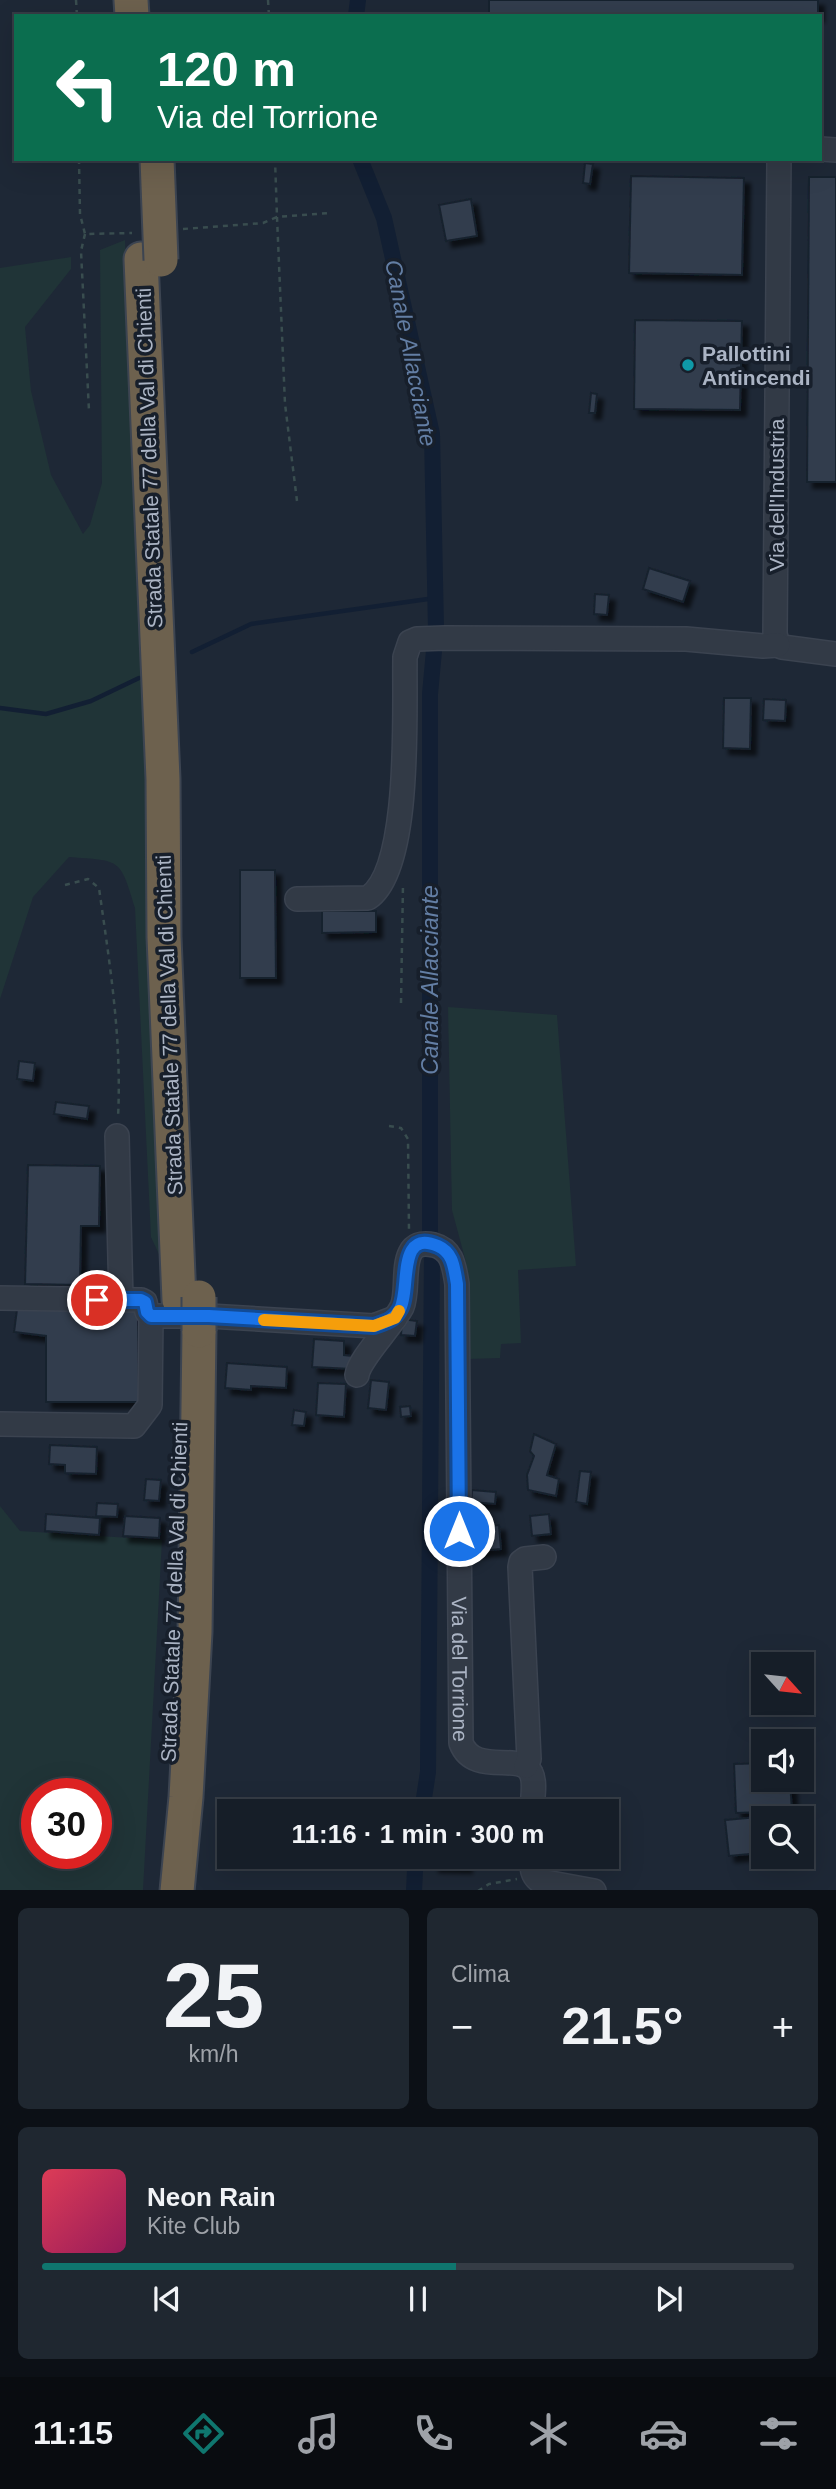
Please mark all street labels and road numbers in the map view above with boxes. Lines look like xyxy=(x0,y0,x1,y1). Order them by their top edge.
street label: Strada Statale 77 della Val di Chienti xyxy=(132,287,166,629)
street label: Via dell'Industria xyxy=(765,418,788,572)
street label: Strada Statale 77 della Val di Chienti xyxy=(152,854,186,1196)
street label: Strada Statale 77 della Val di Chienti xyxy=(157,1421,191,1763)
street label: Via del Torrione xyxy=(448,1596,472,1742)

